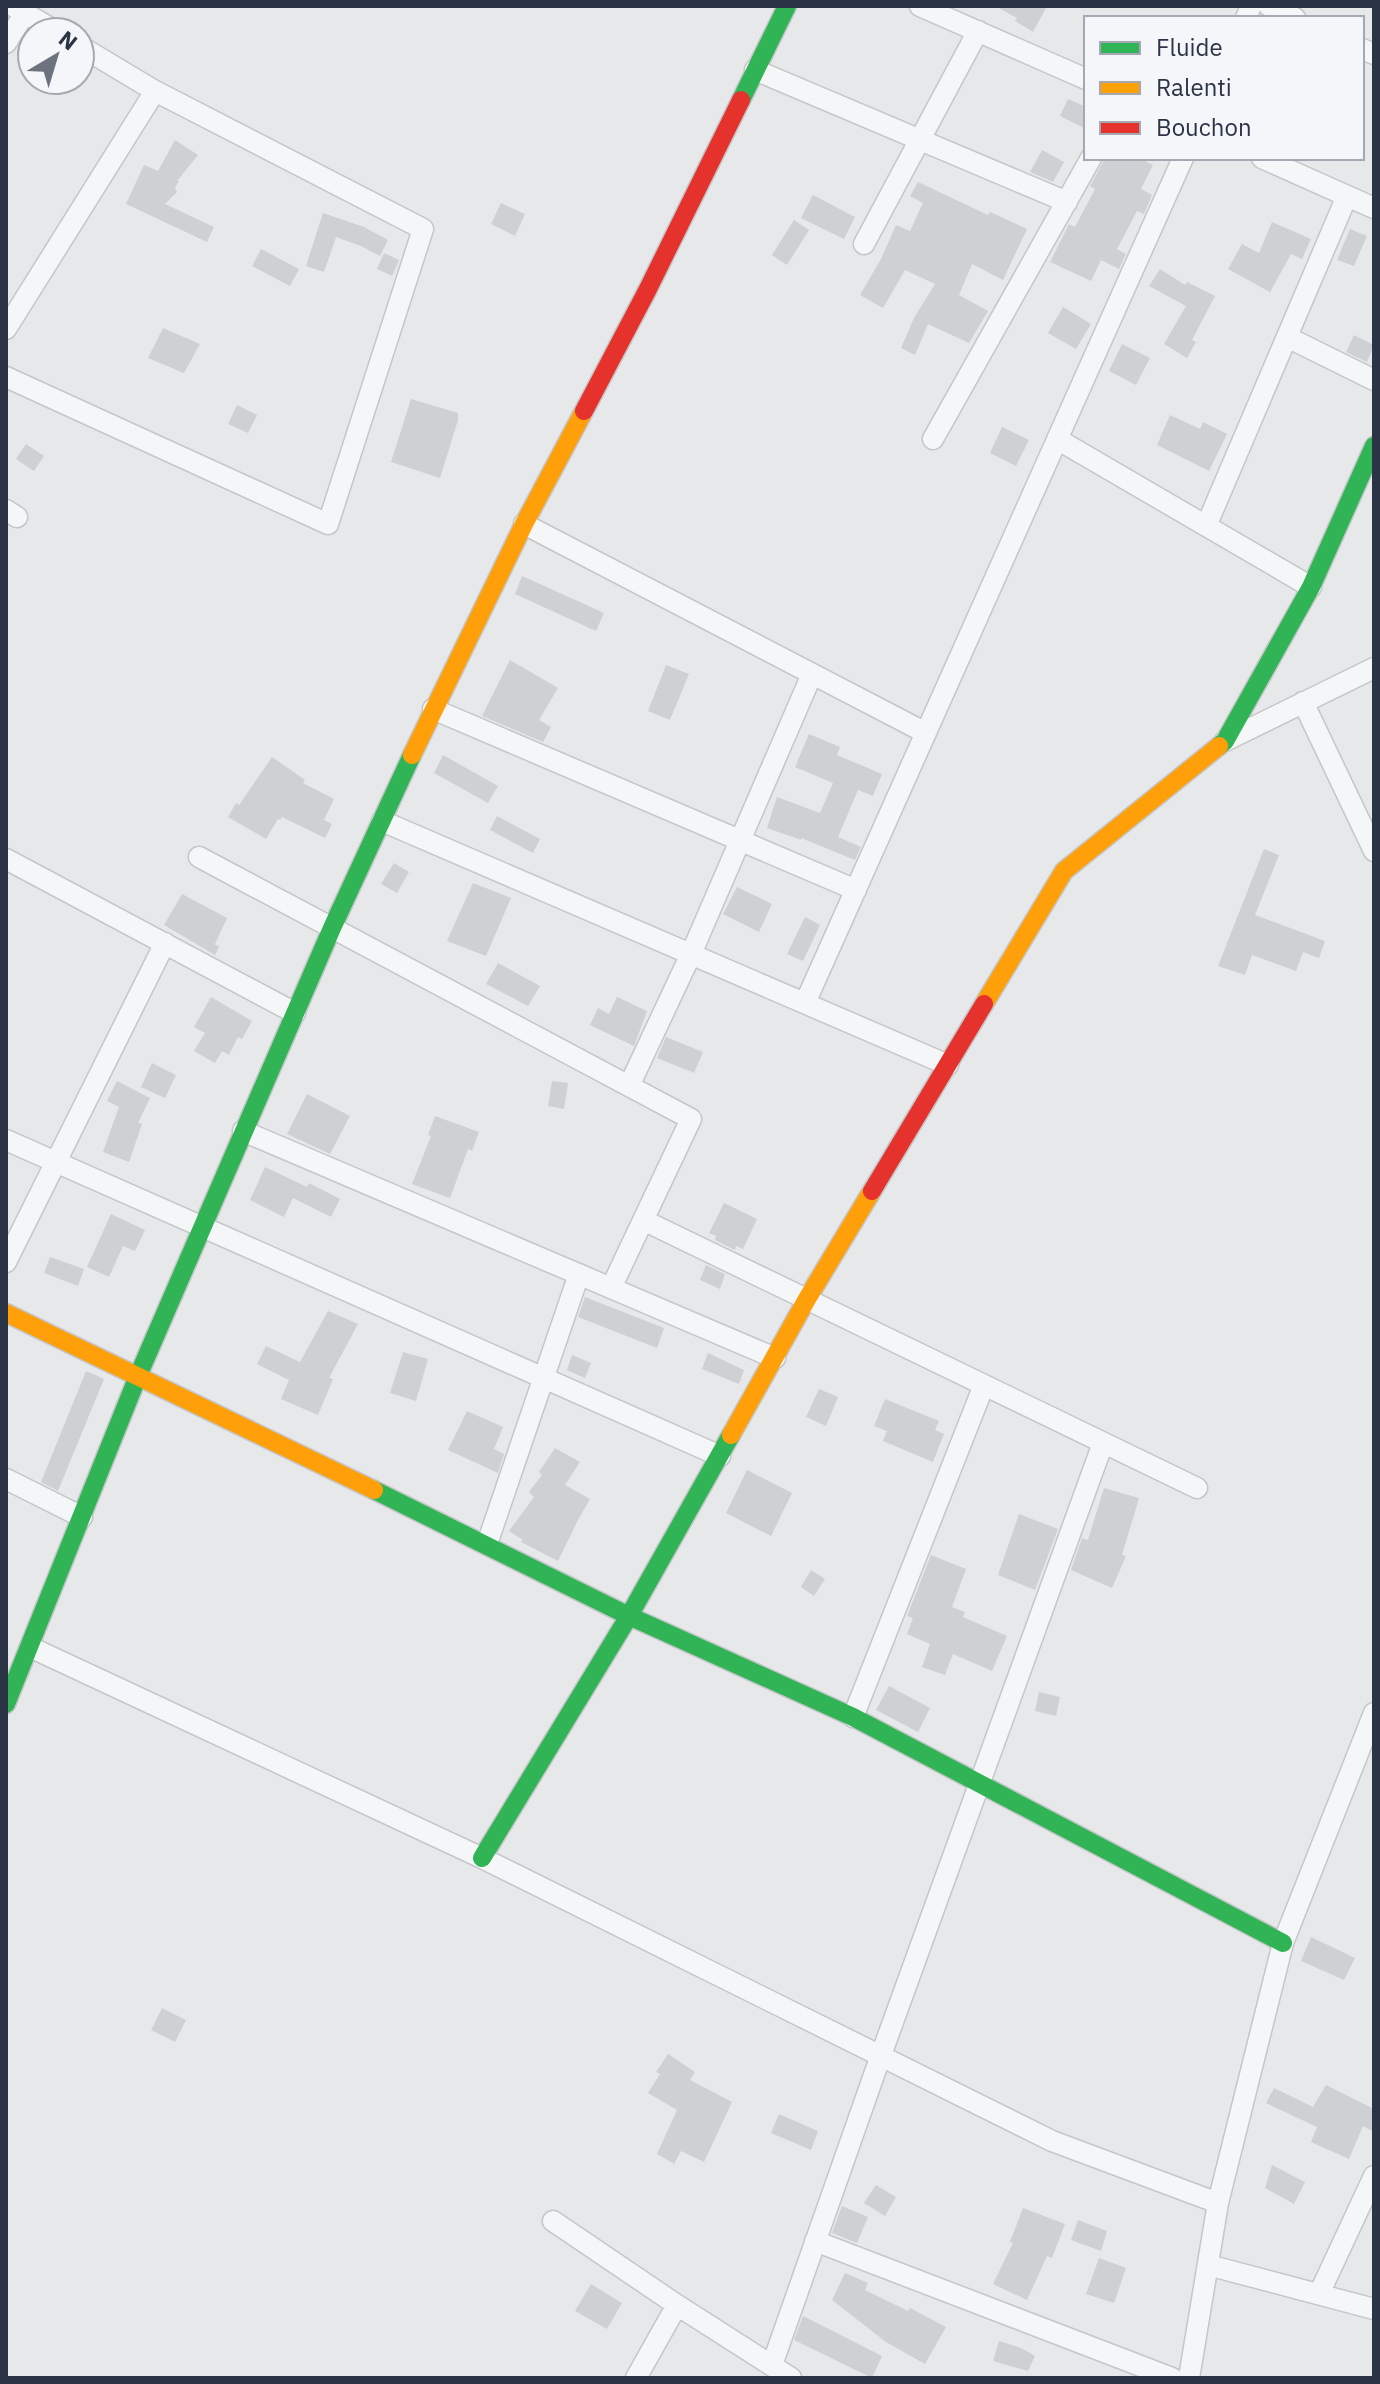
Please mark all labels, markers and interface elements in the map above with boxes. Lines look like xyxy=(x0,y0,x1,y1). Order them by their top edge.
north arrow xyxy=(16,16,96,96)
legend xyxy=(1084,16,1364,160)
text: N xyxy=(53,24,84,56)
text: Fluide xyxy=(1156,31,1223,63)
text: Ralenti xyxy=(1156,71,1232,103)
text: Bouchon xyxy=(1156,111,1252,143)

